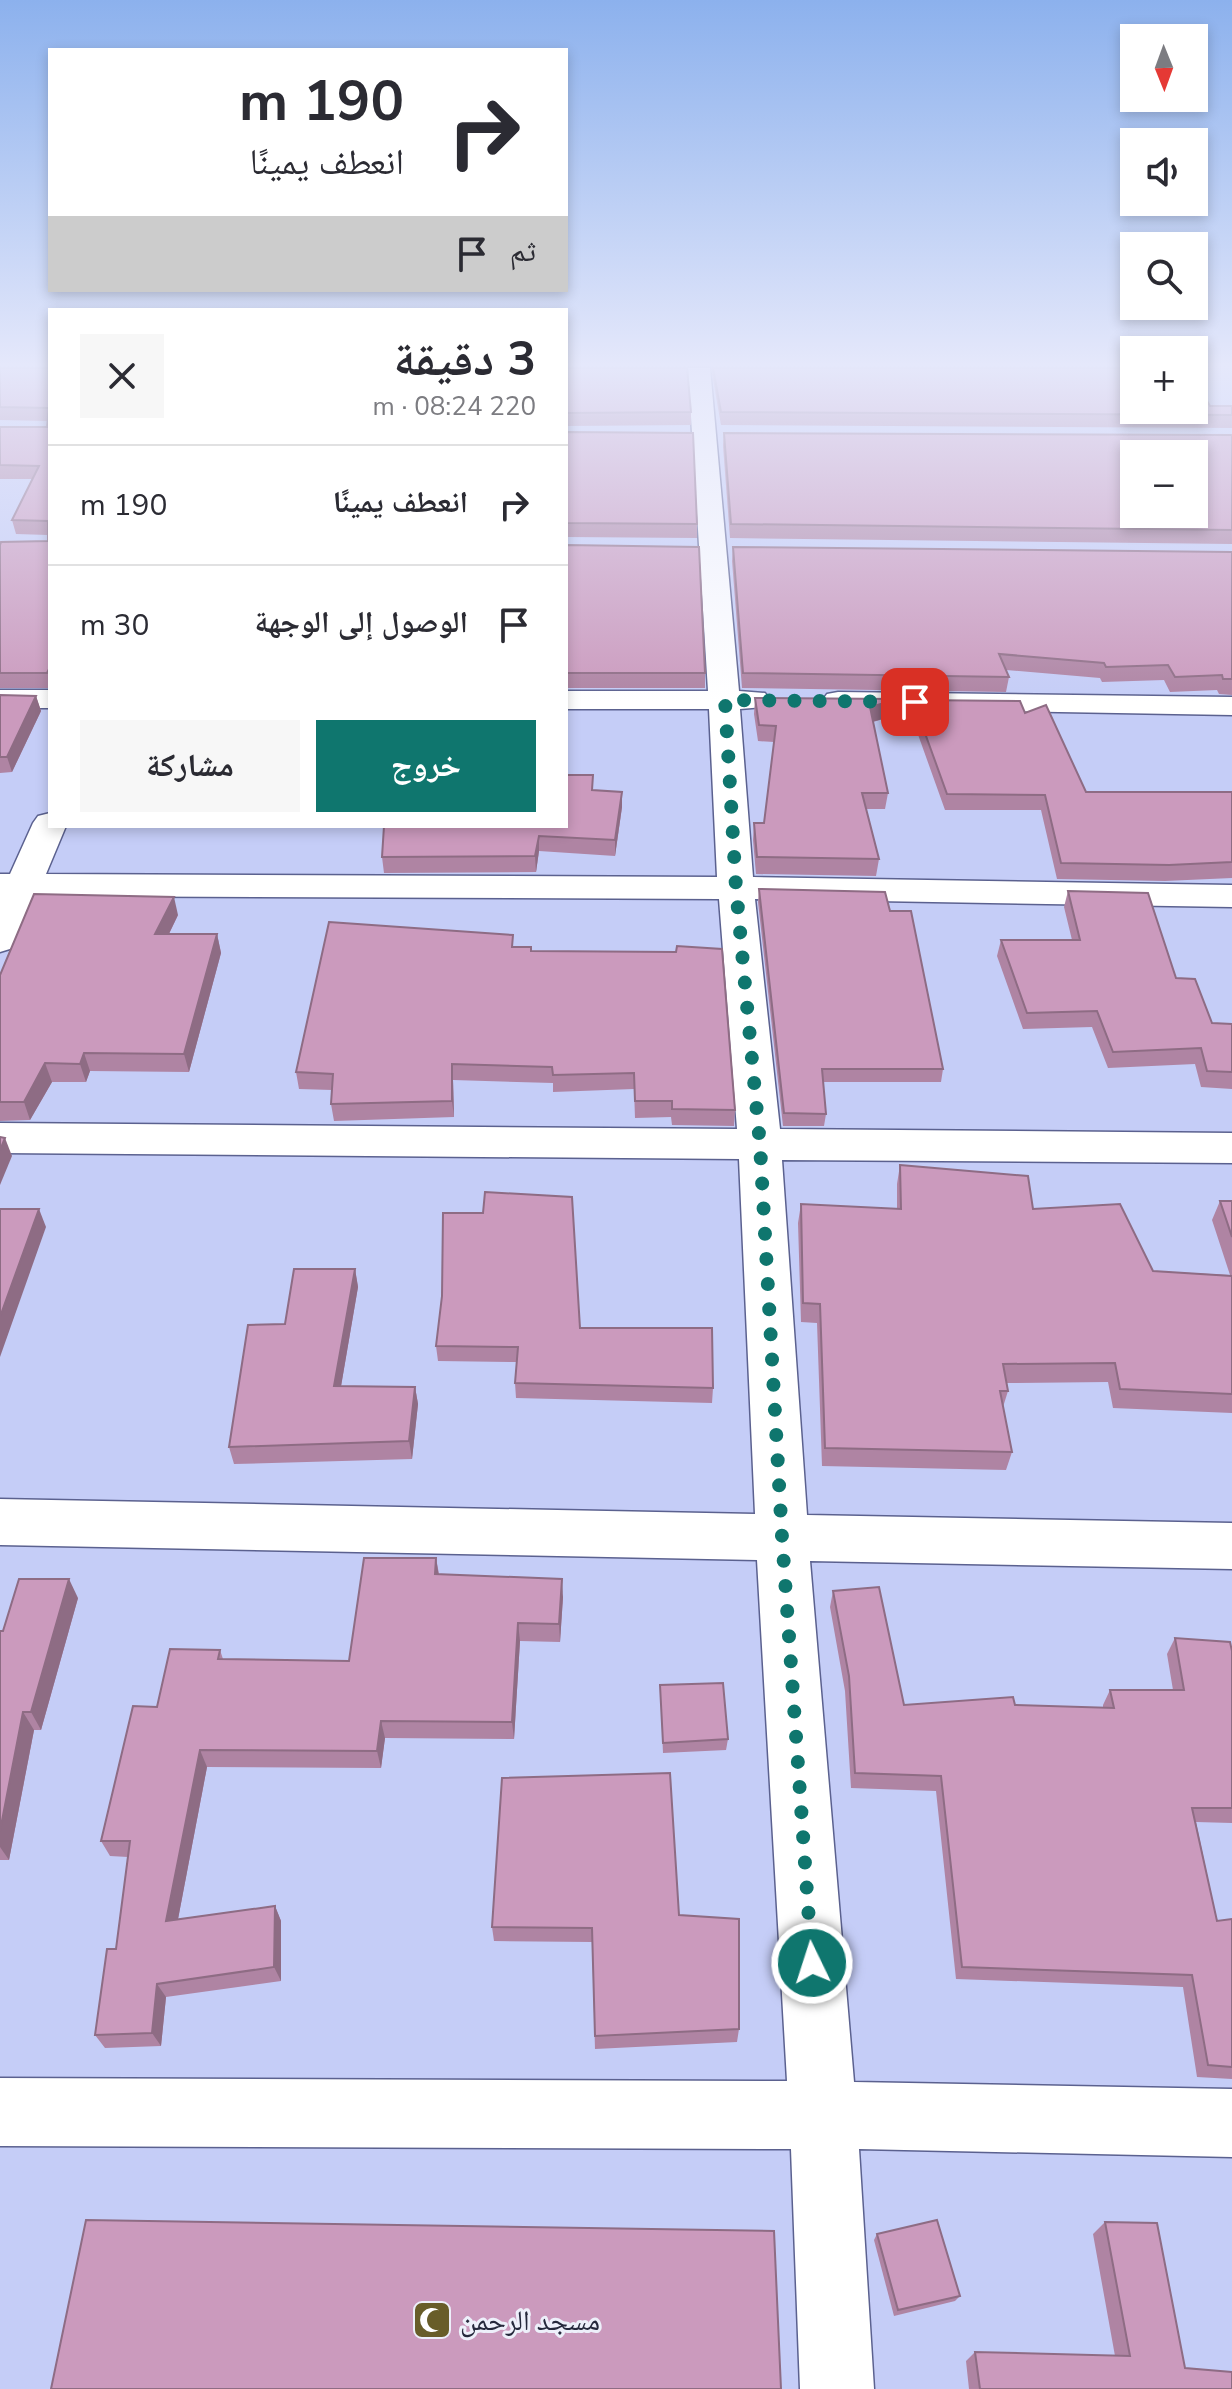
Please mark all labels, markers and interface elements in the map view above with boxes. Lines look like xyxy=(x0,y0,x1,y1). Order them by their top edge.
north arrow xyxy=(1120,24,1208,112)
map controls xyxy=(1120,24,1208,528)
text: 190 m xyxy=(239,63,404,140)
icon: right xyxy=(432,80,536,184)
button: sound xyxy=(1120,128,1208,216)
text: انعطف يمينًا xyxy=(250,138,404,187)
text: ثم xyxy=(510,231,536,272)
icon: arrive xyxy=(450,232,494,276)
button: search xyxy=(1120,232,1208,320)
text: 3 دقيقة xyxy=(393,326,536,392)
button: close xyxy=(80,334,164,418)
button: + xyxy=(1120,336,1208,424)
text: 220 m · 08:24 xyxy=(373,389,536,424)
button: − xyxy=(1120,440,1208,528)
text: انعطف يمينًا xyxy=(333,482,468,523)
icon: right xyxy=(492,483,536,527)
text: 190 m xyxy=(80,485,167,526)
text: الوصول إلى الوجهة xyxy=(255,602,468,643)
icon: arrive xyxy=(492,603,536,647)
text: 30 m xyxy=(80,605,149,646)
pin xyxy=(881,668,949,736)
icon: arrive xyxy=(893,680,937,724)
button: مشاركة xyxy=(80,720,300,812)
button: خروج xyxy=(316,720,536,812)
position arrow xyxy=(770,1921,854,2005)
mosque icon: مسجد الرحمن xyxy=(411,2299,453,2341)
place label: مسجد الرحمن xyxy=(460,2302,600,2340)

